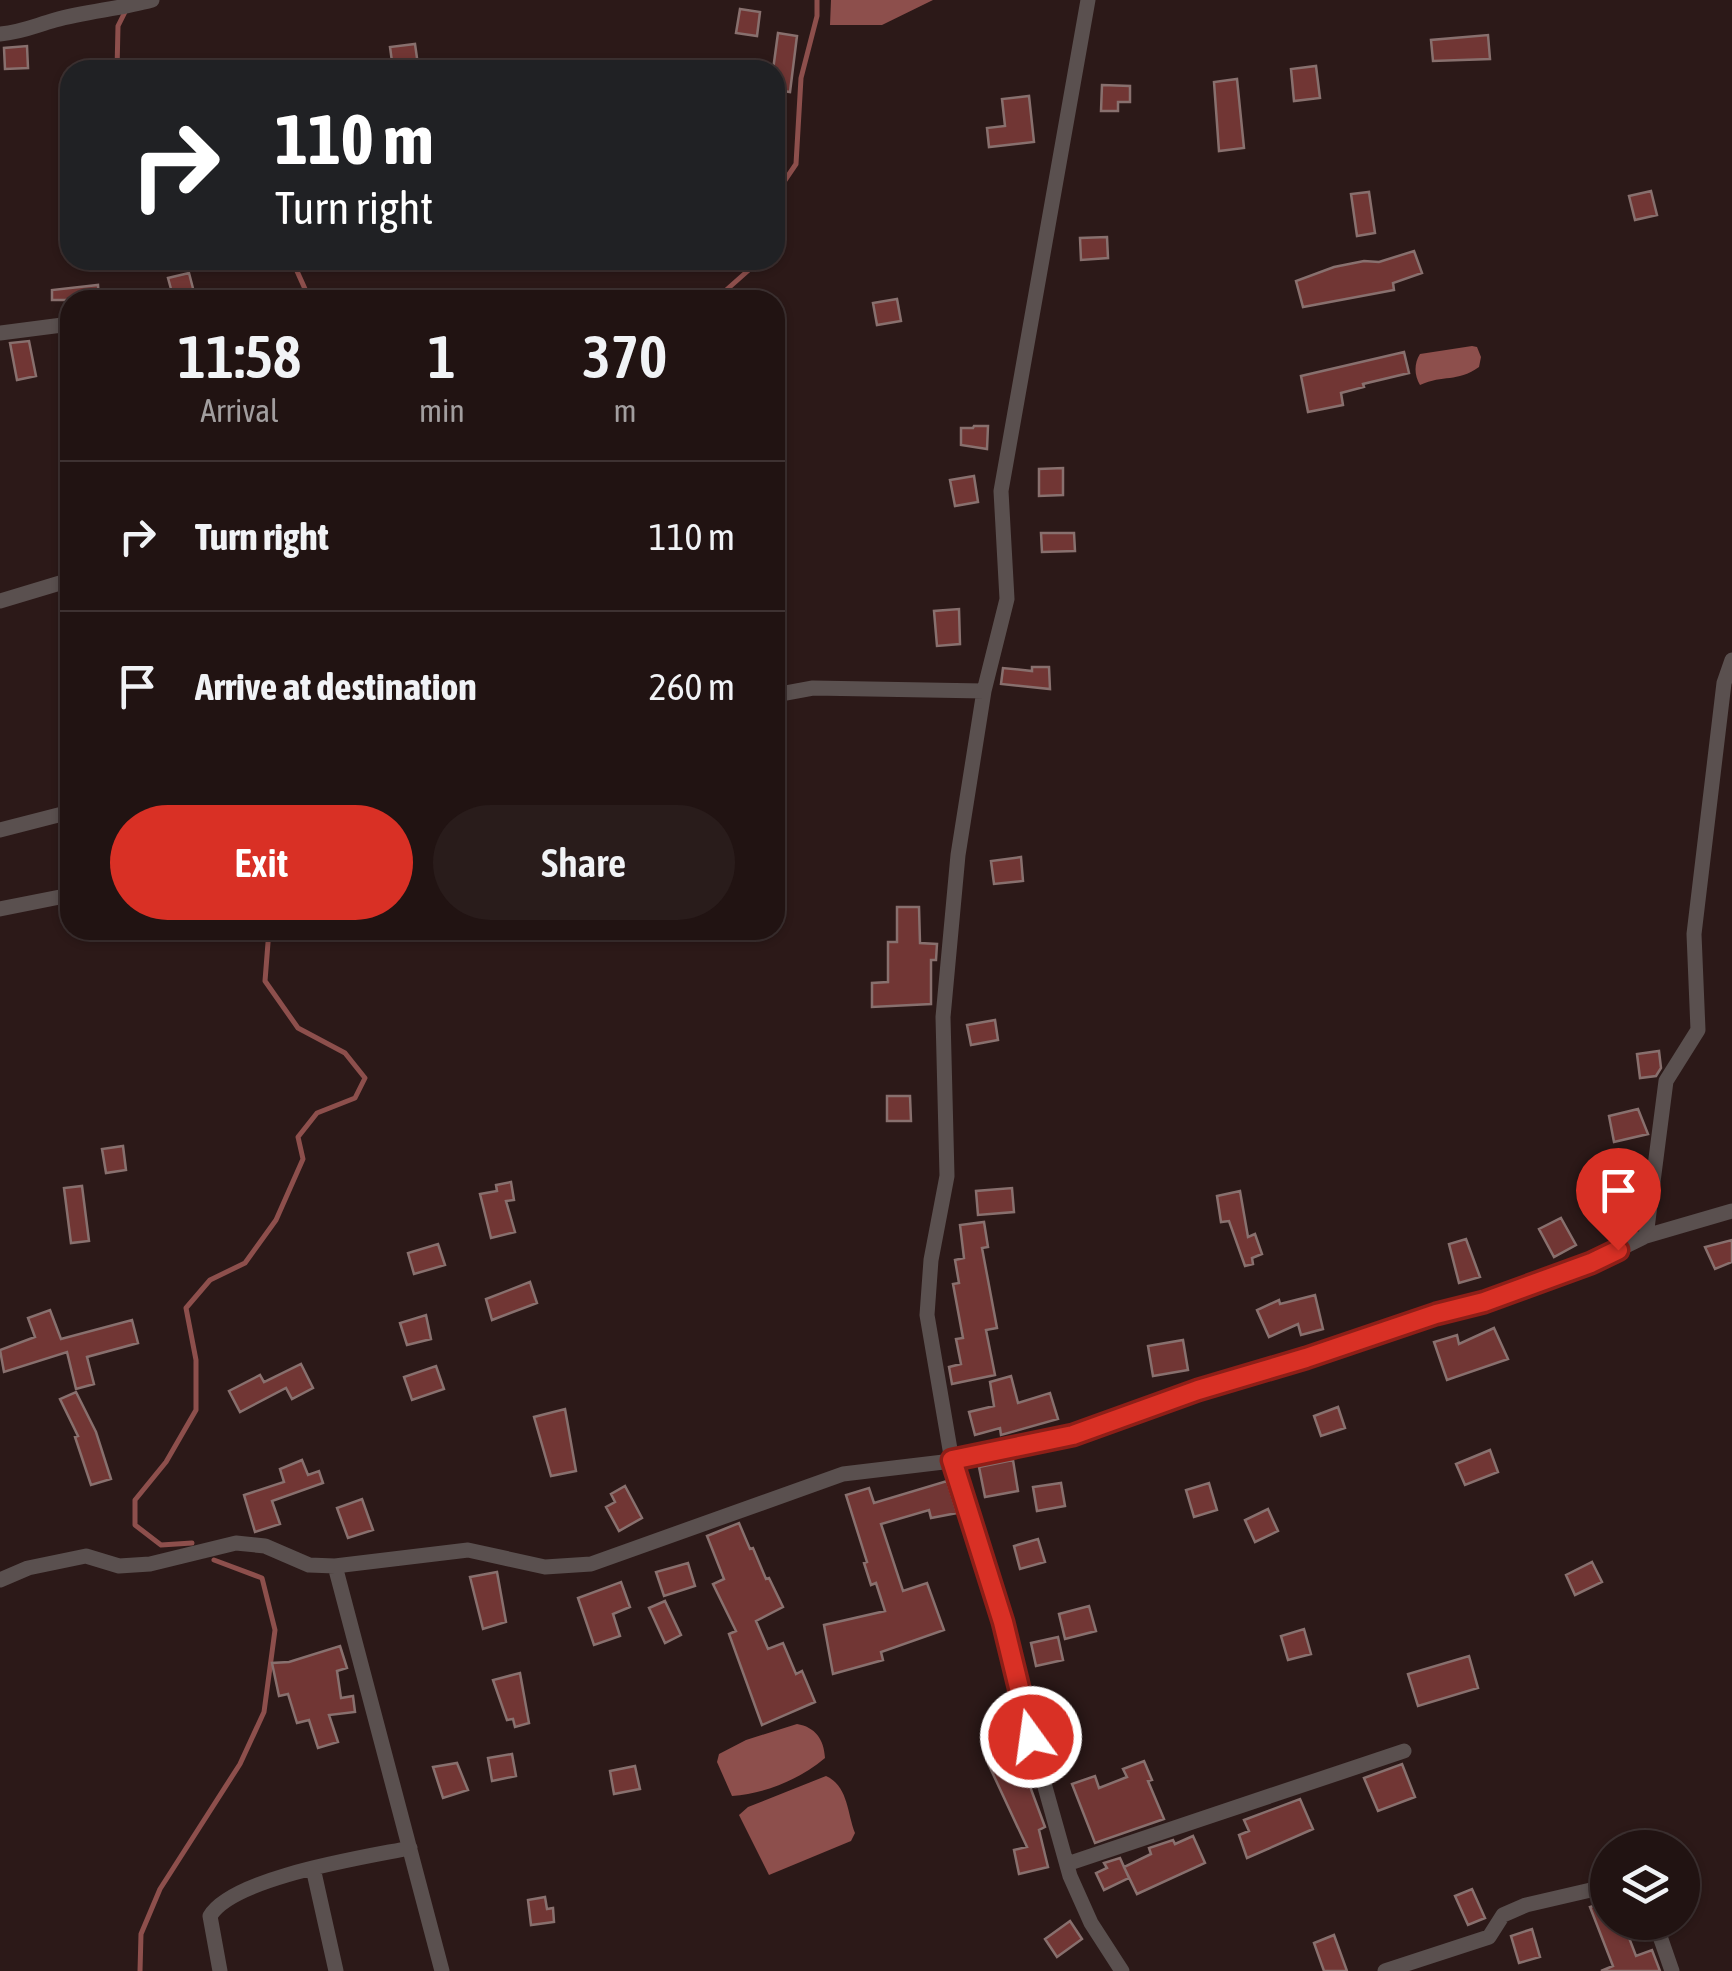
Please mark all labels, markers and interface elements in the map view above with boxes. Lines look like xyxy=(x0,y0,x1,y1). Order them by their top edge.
text: 110 m xyxy=(275,99,434,179)
icon: right xyxy=(110,100,240,230)
text: Turn right xyxy=(275,182,433,234)
text: 11:58 xyxy=(178,322,301,391)
text: 1 xyxy=(428,322,456,391)
text: 370 xyxy=(583,322,667,391)
text: Arrival xyxy=(200,392,279,429)
text: min xyxy=(419,392,465,429)
text: m xyxy=(613,392,636,429)
icon: right xyxy=(110,509,165,564)
text: Turn right xyxy=(195,515,329,558)
text: 110 m xyxy=(649,515,735,558)
icon: arrive xyxy=(110,659,165,714)
text: Arrive at destination xyxy=(195,665,477,708)
text: 260 m xyxy=(649,665,735,708)
button: Exit xyxy=(110,805,413,920)
button: Share xyxy=(433,805,735,920)
pin xyxy=(1576,1148,1661,1251)
icon: arrive xyxy=(1591,1163,1646,1218)
position arrow xyxy=(979,1685,1083,1789)
map controls xyxy=(1590,1830,1700,1940)
button: layers xyxy=(1590,1830,1700,1940)

